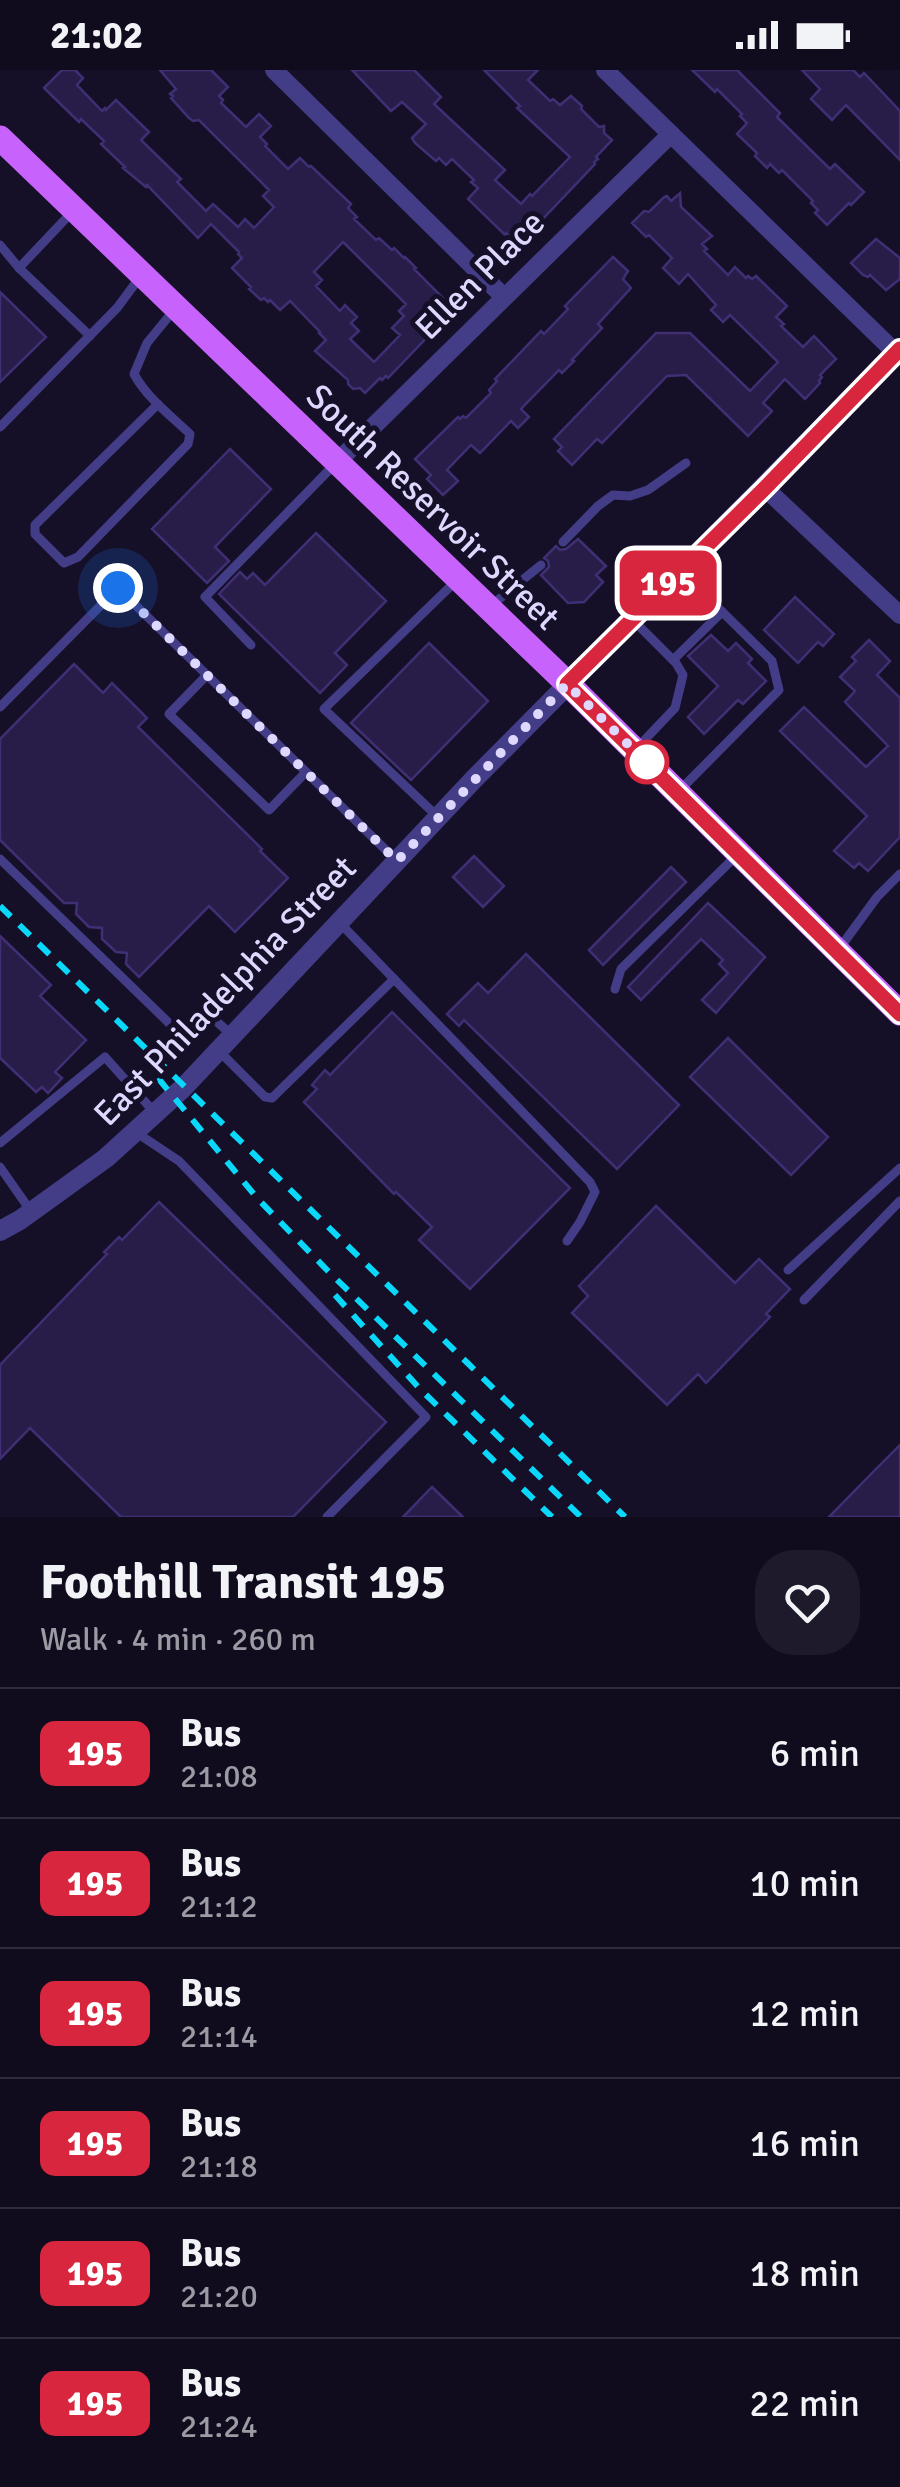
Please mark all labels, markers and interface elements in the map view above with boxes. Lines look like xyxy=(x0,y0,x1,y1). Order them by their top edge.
text: 21:02 xyxy=(50,12,143,59)
street label: Ellen Place xyxy=(406,201,554,349)
street label: South Reservoir Street xyxy=(297,375,569,639)
line badge: 195 xyxy=(610,550,726,616)
text: 195 xyxy=(640,562,696,605)
your location xyxy=(93,563,143,613)
unlabelled marker xyxy=(626,741,668,783)
street label: East Philadelphia Street xyxy=(85,847,365,1135)
button: heart xyxy=(755,1550,860,1655)
text: Foothill Transit 195 xyxy=(40,1553,446,1612)
text: Walk · 4 min · 260 m xyxy=(40,1620,316,1659)
text: Bus xyxy=(180,1710,241,1757)
text: 6 min xyxy=(770,1730,860,1777)
text: 195 xyxy=(67,1732,123,1775)
text: 21:08 xyxy=(180,1757,258,1796)
text: Bus xyxy=(180,1840,241,1887)
text: 10 min xyxy=(749,1860,860,1907)
text: 195 xyxy=(67,1862,123,1905)
text: 21:12 xyxy=(180,1887,258,1926)
text: Bus xyxy=(180,1970,241,2017)
text: 12 min xyxy=(749,1990,860,2037)
text: 195 xyxy=(67,1992,123,2035)
text: 21:14 xyxy=(180,2017,258,2056)
text: Bus xyxy=(180,2100,241,2147)
text: 16 min xyxy=(749,2120,860,2167)
text: 195 xyxy=(67,2122,123,2165)
text: 21:18 xyxy=(180,2147,258,2186)
text: Bus xyxy=(180,2230,241,2277)
text: 18 min xyxy=(749,2250,860,2297)
text: 195 xyxy=(67,2252,123,2295)
text: 21:20 xyxy=(180,2277,258,2316)
text: Bus xyxy=(180,2360,241,2407)
text: 22 min xyxy=(749,2380,860,2427)
text: 195 xyxy=(67,2382,123,2425)
text: 21:24 xyxy=(180,2407,258,2446)

